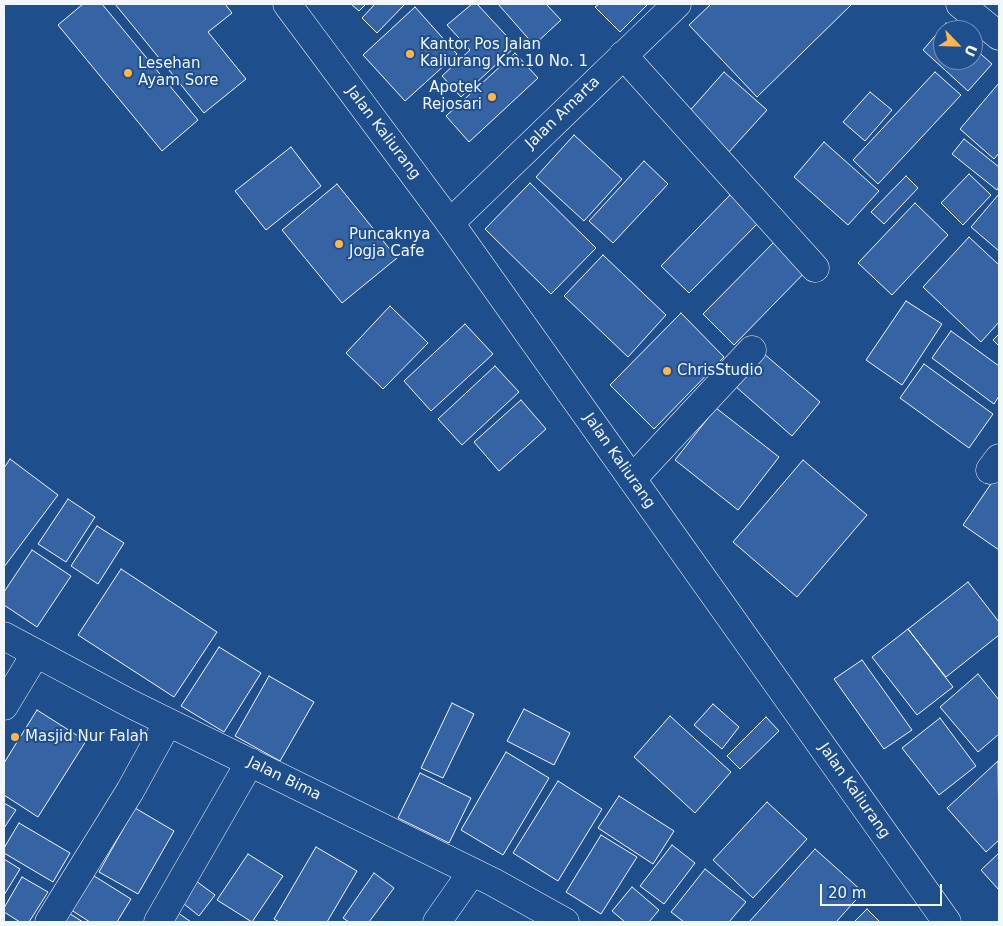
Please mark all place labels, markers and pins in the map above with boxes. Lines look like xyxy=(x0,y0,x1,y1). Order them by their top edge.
place label: Kantor Pos Jalan Kaliurang Km.10 No. 1 xyxy=(420,36,588,71)
marker: Kantor Pos Jalan Kaliurang Km.10 No. 1 xyxy=(404,48,416,60)
place label: Lesehan Ayam Sore xyxy=(138,55,218,90)
marker: Lesehan Ayam Sore xyxy=(122,67,134,79)
place label: Apotek Rejosari xyxy=(422,79,482,114)
marker: Apotek Rejosari xyxy=(486,91,498,103)
place label: Puncaknya Jogja Cafe xyxy=(349,226,430,261)
marker: Puncaknya Jogja Cafe xyxy=(333,238,345,250)
place label: ChrisStudio xyxy=(677,362,763,380)
marker: ChrisStudio xyxy=(661,365,673,377)
place label: Masjid Nur Falah xyxy=(25,728,149,746)
marker: Masjid Nur Falah xyxy=(9,731,21,743)

